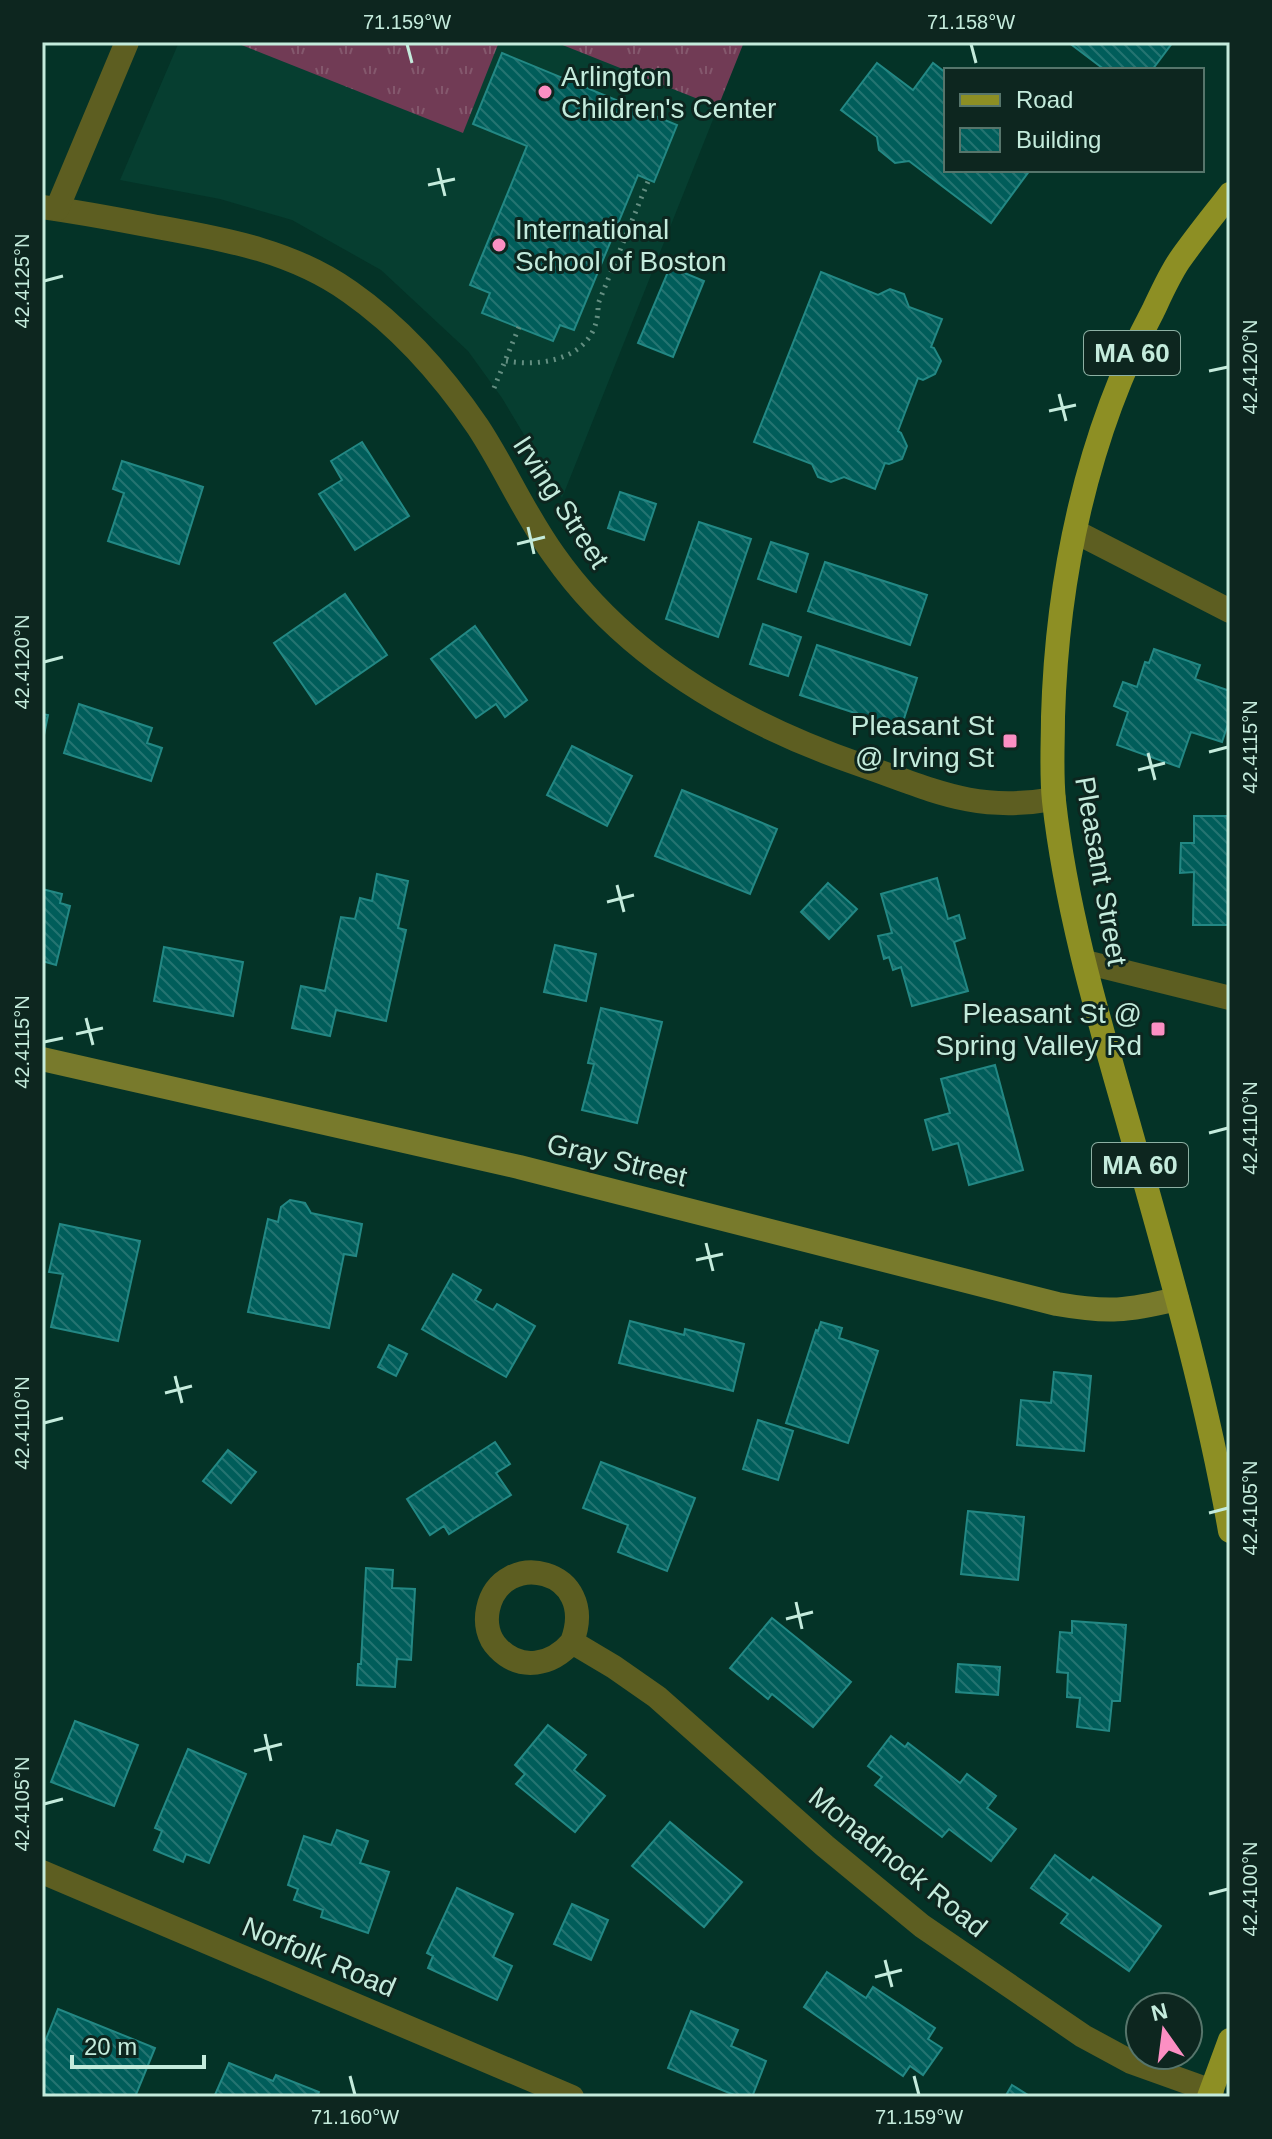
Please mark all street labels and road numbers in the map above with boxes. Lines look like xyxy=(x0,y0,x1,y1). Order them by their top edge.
road number: MA 60 xyxy=(1084,331,1180,375)
street label: Irving Street xyxy=(507,430,615,574)
street label: Pleasant Street xyxy=(1069,774,1133,968)
street label: Gray Street xyxy=(544,1128,690,1192)
road number: MA 60 xyxy=(1092,1143,1188,1187)
street label: Monadnock Road xyxy=(803,1781,993,1943)
street label: Norfolk Road xyxy=(238,1911,400,2003)

